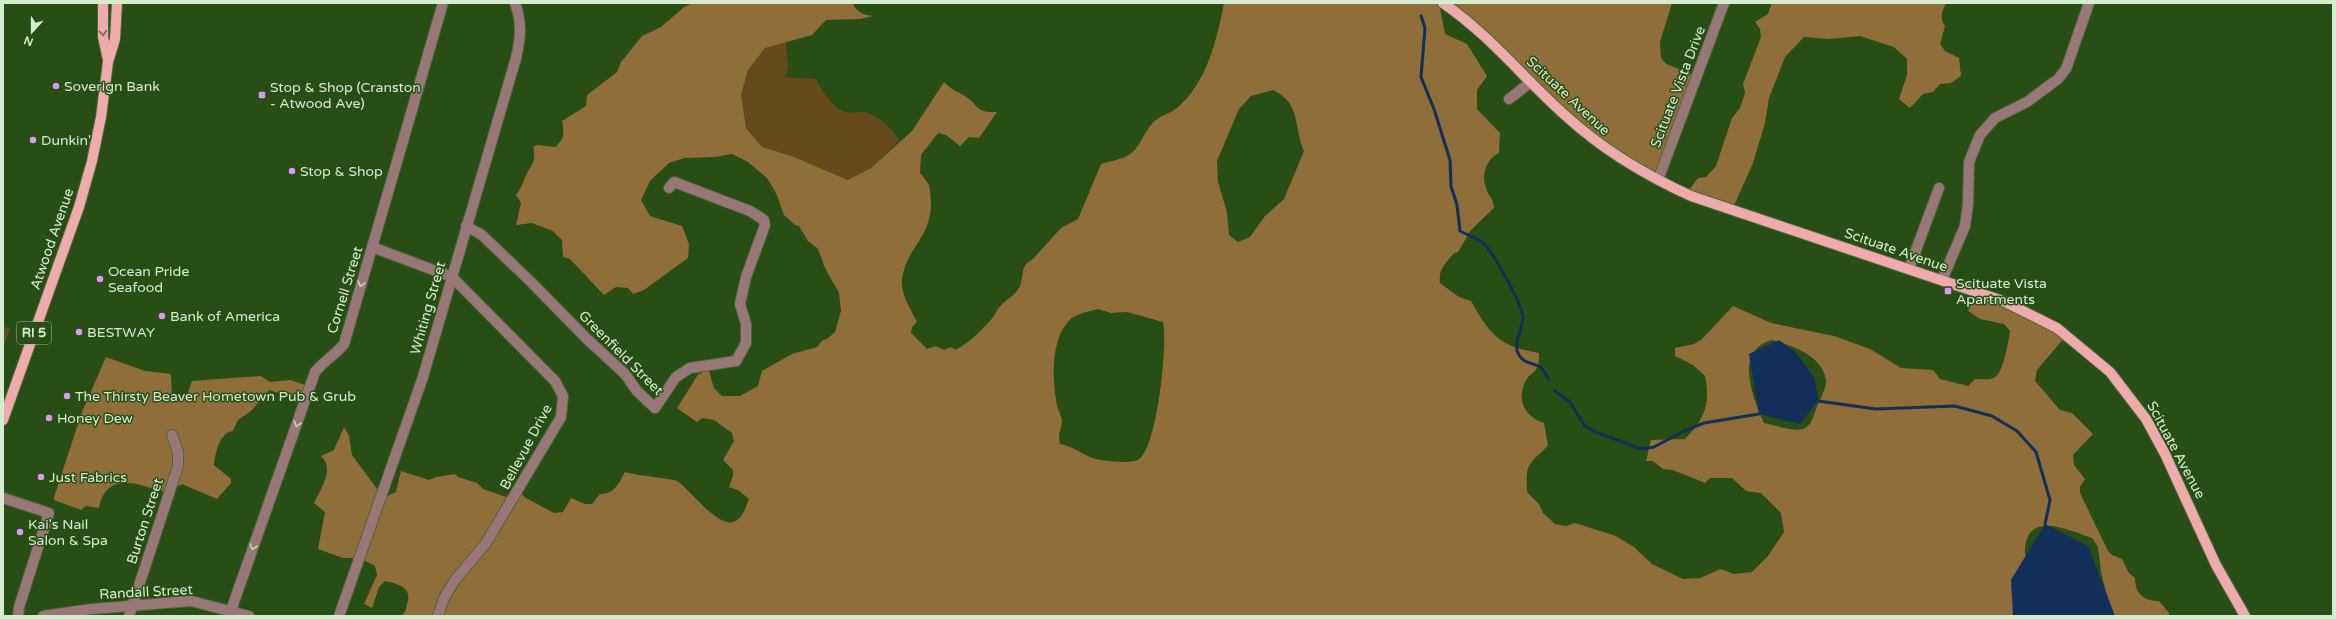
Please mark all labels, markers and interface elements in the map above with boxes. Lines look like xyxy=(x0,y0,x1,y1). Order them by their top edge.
north arrow xyxy=(12,12,52,52)
street label: Scituate Vista Drive xyxy=(1647,24,1709,150)
one-way arrow xyxy=(98,30,107,36)
text: N xyxy=(22,33,35,49)
street label: Scituate Avenue xyxy=(1523,53,1613,139)
place label: Soverign Bank xyxy=(64,78,160,95)
place label: Stop & Shop (Cranston - Atwood Ave) xyxy=(270,79,421,112)
marker: Soverign Bank xyxy=(51,81,61,91)
marker: Stop & Shop (Cranston - Atwood Ave) xyxy=(257,90,267,100)
place label: Dunkin' xyxy=(41,132,91,149)
marker: Dunkin' xyxy=(28,135,38,145)
place label: Stop & Shop xyxy=(300,163,383,180)
marker: Stop & Shop xyxy=(287,166,297,176)
street label: Atwood Avenue xyxy=(27,186,77,292)
street label: Scituate Avenue xyxy=(1842,224,1950,276)
street label: Cornell Street xyxy=(324,244,367,336)
street label: Whiting Street xyxy=(407,259,450,356)
place label: Ocean Pride Seafood xyxy=(108,263,189,296)
marker: Ocean Pride Seafood xyxy=(95,274,105,284)
place label: Scituate Vista Apartments xyxy=(1956,275,2047,308)
one-way arrow xyxy=(357,281,366,288)
marker: Scituate Vista Apartments xyxy=(1943,286,1953,296)
street label: Greenfield Street xyxy=(575,307,667,399)
place label: Bank of America xyxy=(170,308,280,325)
marker: Bank of America xyxy=(157,311,167,321)
road number: RI 5 xyxy=(17,322,51,344)
place label: BESTWAY xyxy=(87,324,155,341)
marker: BESTWAY xyxy=(74,327,84,337)
place label: The Thirsty Beaver Hometown Pub & Grub xyxy=(75,388,356,405)
marker: The Thirsty Beaver Hometown Pub & Grub xyxy=(62,391,72,401)
street label: Scituate Avenue xyxy=(2143,398,2209,502)
street label: Bellevue Drive xyxy=(496,401,556,493)
place label: Honey Dew xyxy=(57,410,133,427)
marker: Honey Dew xyxy=(44,413,54,423)
one-way arrow xyxy=(293,421,302,428)
place label: Just Fabrics xyxy=(49,469,127,486)
marker: Just Fabrics xyxy=(36,472,46,482)
street label: Burton Street xyxy=(123,475,167,566)
place label: Kai's Nail Salon & Spa xyxy=(28,516,108,549)
marker: Kai's Nail Salon & Spa xyxy=(15,527,25,537)
one-way arrow xyxy=(250,543,258,550)
street label: Randall Street xyxy=(99,581,194,603)

